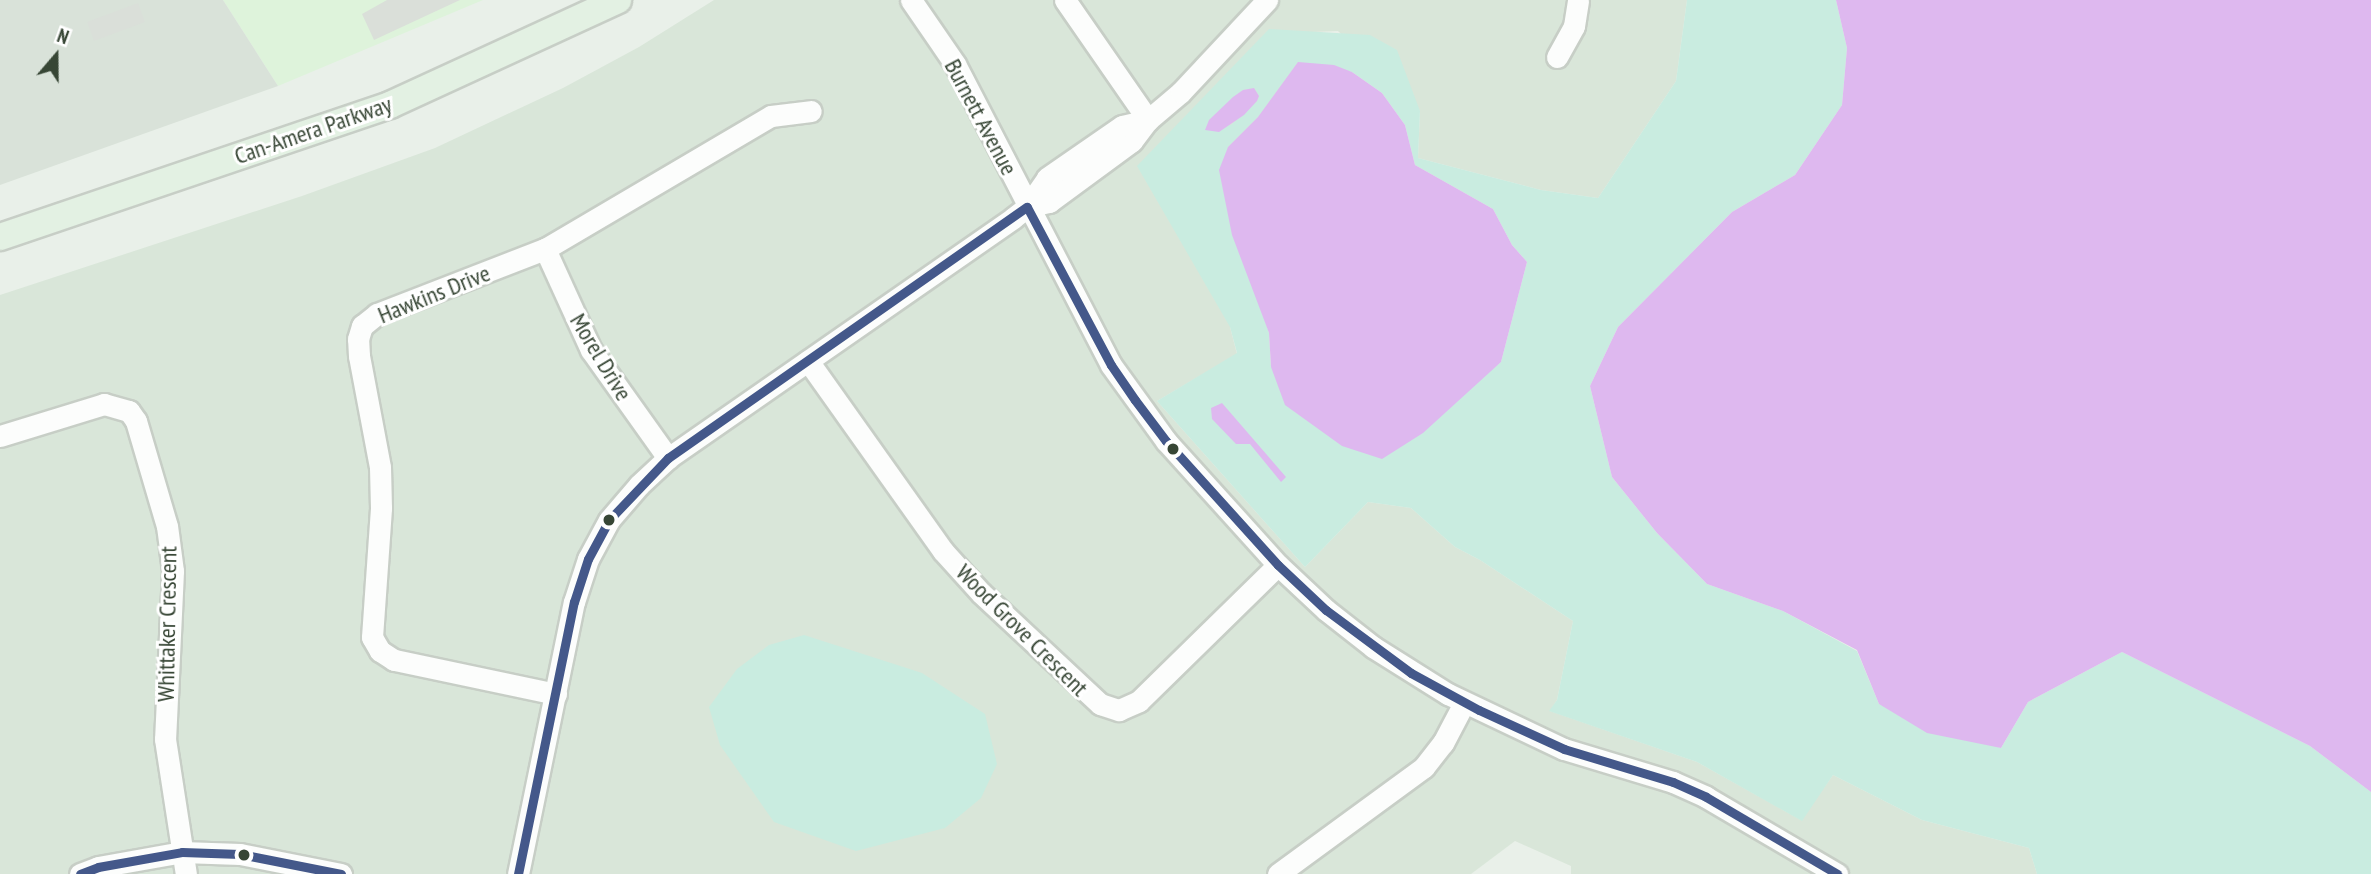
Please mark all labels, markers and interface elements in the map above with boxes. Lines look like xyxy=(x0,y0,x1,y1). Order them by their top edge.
north arrow xyxy=(21,21,91,91)
text: N xyxy=(54,23,72,49)
street label: Burnett Avenue xyxy=(938,54,1024,180)
street label: Can-Amera Parkway xyxy=(231,90,395,170)
street label: Hawkins Drive xyxy=(374,258,494,330)
street label: Morel Drive xyxy=(564,308,638,406)
unlabelled marker xyxy=(1166,442,1180,456)
unlabelled marker xyxy=(602,513,616,527)
street label: Whittaker Crescent xyxy=(151,546,183,702)
street label: Wood Grove Crescent xyxy=(950,558,1094,702)
unlabelled marker xyxy=(237,848,251,862)

